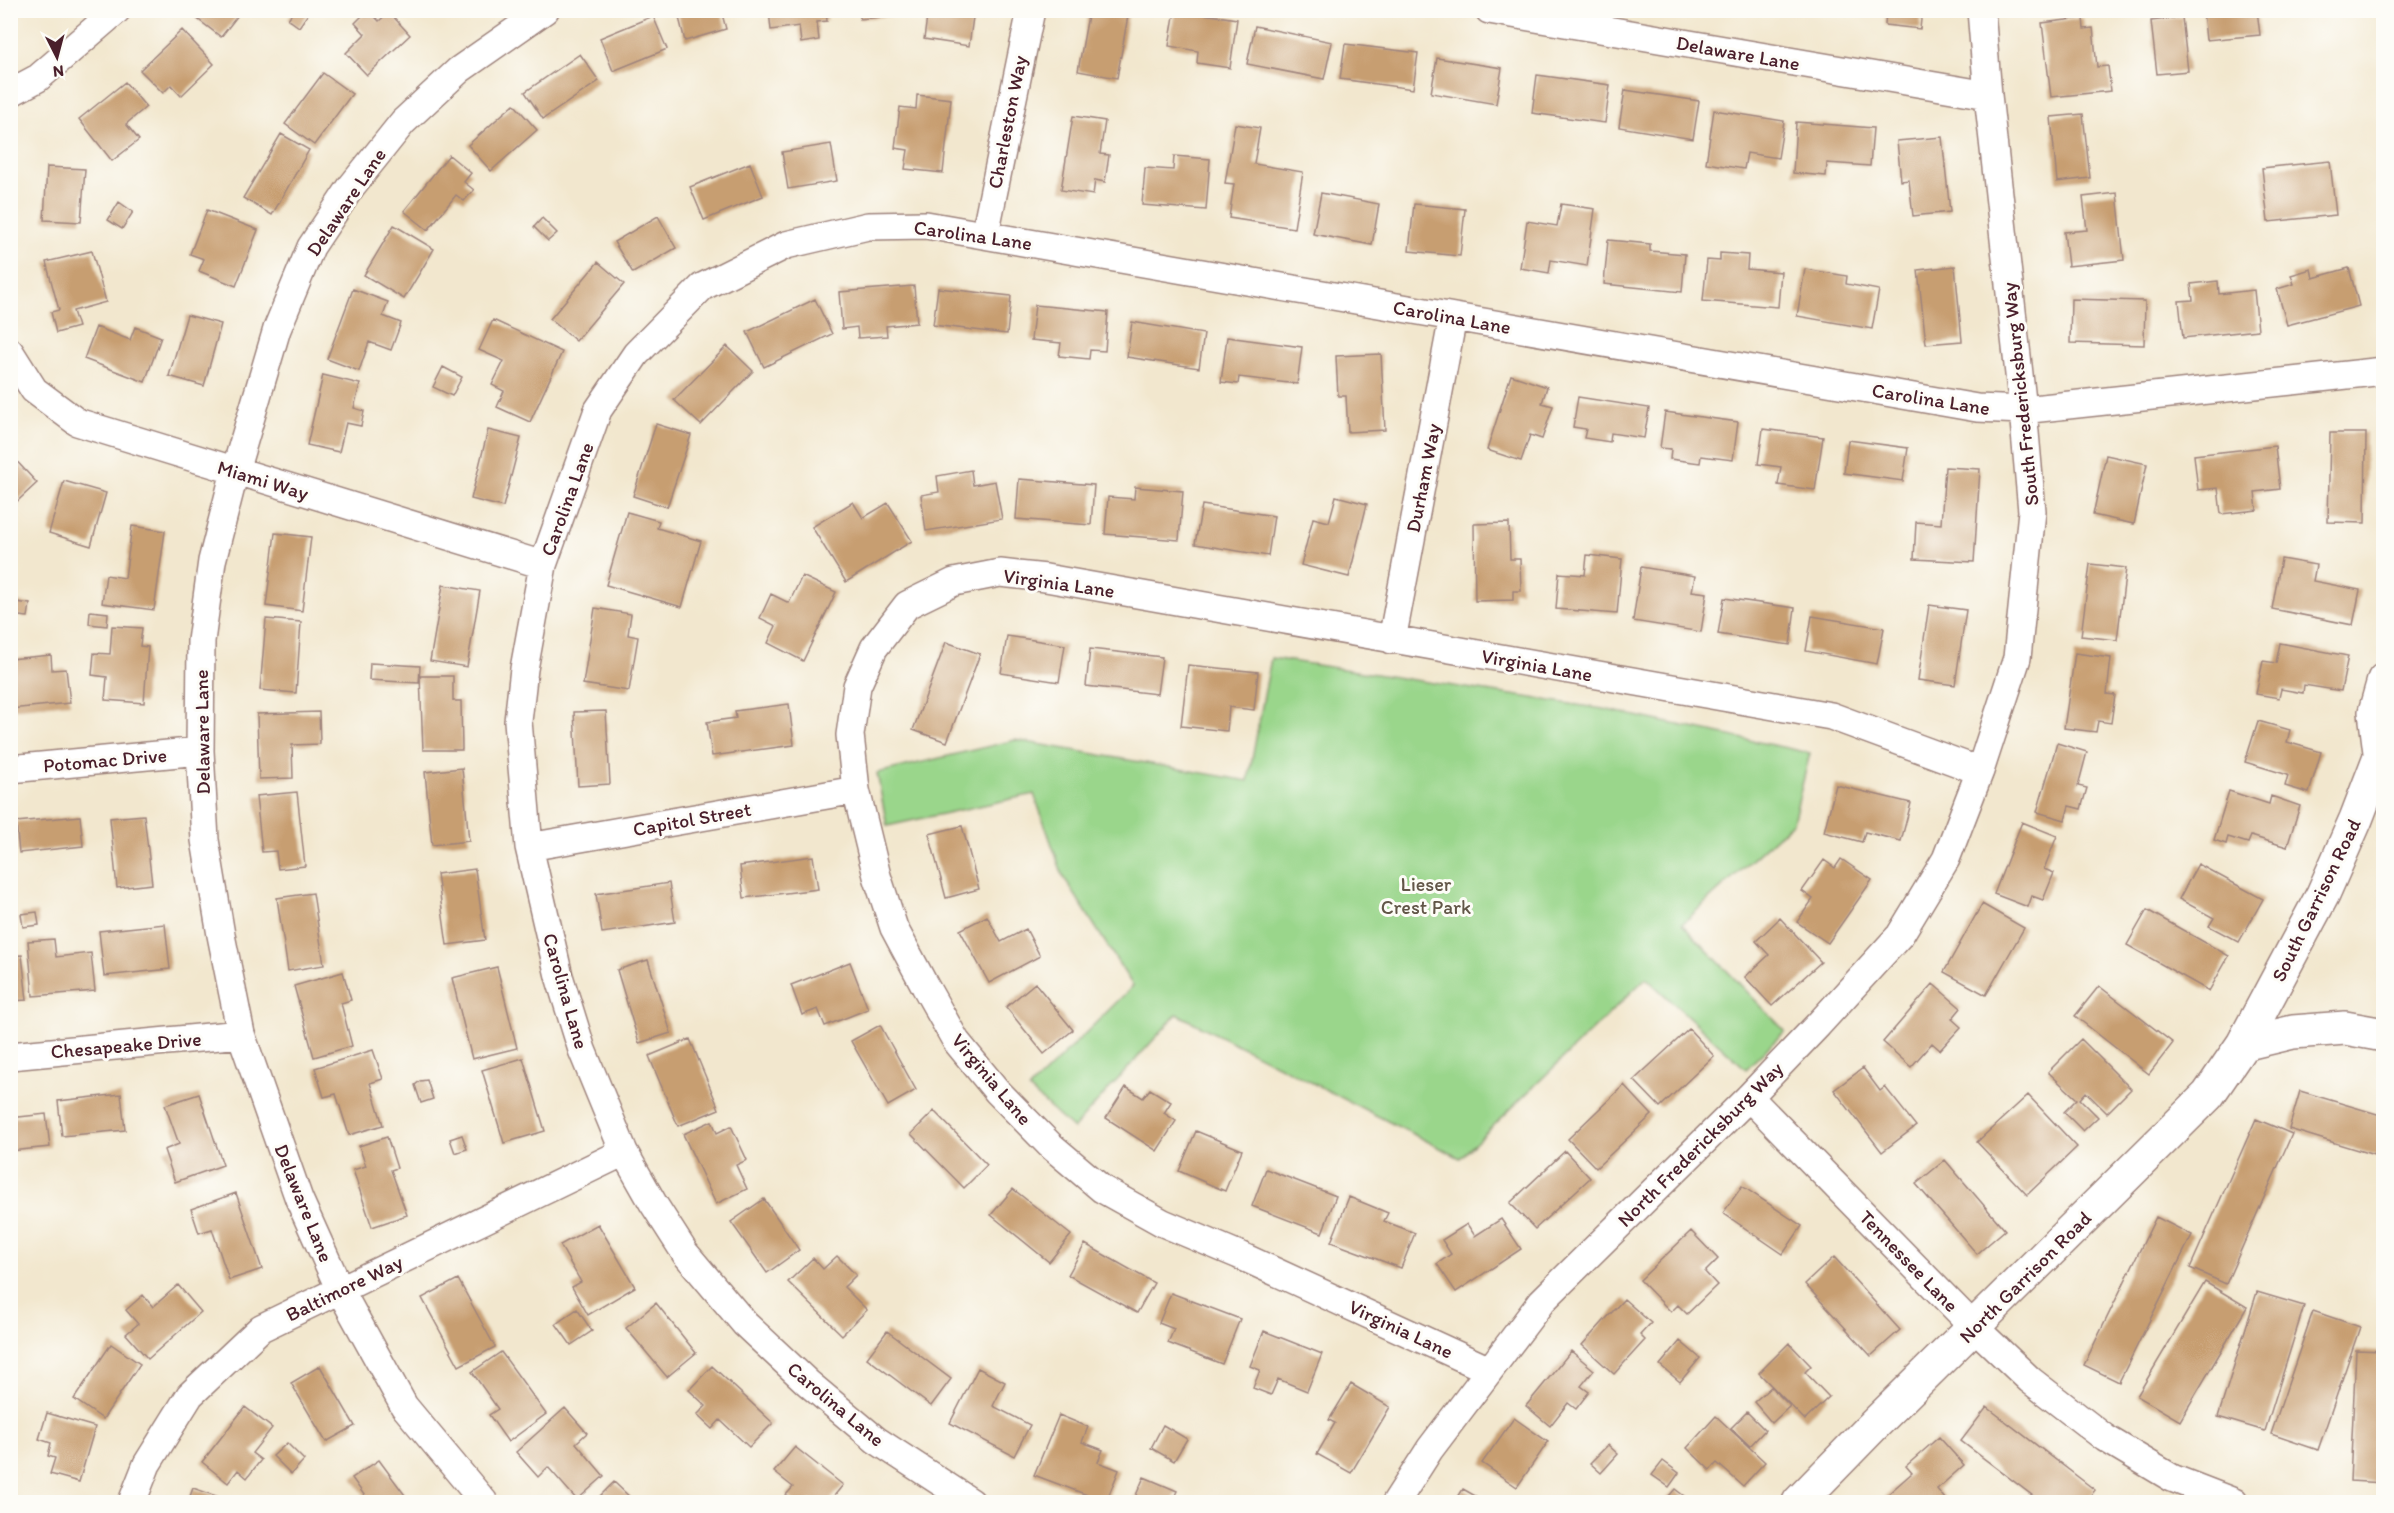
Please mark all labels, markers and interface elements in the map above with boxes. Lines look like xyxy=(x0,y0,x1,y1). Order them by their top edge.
north arrow xyxy=(27,27,87,87)
street label: Delaware Lane xyxy=(1674,30,1802,76)
street label: Charleston Way xyxy=(982,53,1032,191)
text: N xyxy=(52,61,65,81)
street label: Delaware Lane xyxy=(301,143,391,261)
street label: Carolina Lane xyxy=(912,215,1034,255)
street label: South Fredericksburg Way xyxy=(1996,280,2044,507)
street label: Carolina Lane xyxy=(1391,295,1513,339)
street label: Carolina Lane xyxy=(1870,378,1992,420)
street label: Durham Way xyxy=(1401,421,1445,535)
street label: Carolina Lane xyxy=(535,439,599,559)
street label: Miami Way xyxy=(215,455,312,505)
street label: Virginia Lane xyxy=(1002,563,1116,603)
street label: Virginia Lane xyxy=(1480,643,1594,687)
street label: Delaware Lane xyxy=(189,669,215,795)
street label: Potomac Drive xyxy=(42,743,168,777)
street label: Capitol Street xyxy=(631,797,753,841)
street label: South Garrison Road xyxy=(2266,815,2366,985)
park label: Lieser Crest Park xyxy=(1381,872,1471,919)
street label: Carolina Lane xyxy=(538,930,594,1052)
street label: Chesapeake Drive xyxy=(49,1026,203,1064)
street label: Virginia Lane xyxy=(947,1028,1037,1130)
street label: North Fredericksburg Way xyxy=(1612,1056,1788,1232)
street label: Delaware Lane xyxy=(269,1140,339,1266)
street label: Tennessee Lane xyxy=(1854,1205,1964,1317)
street label: North Garrison Road xyxy=(1954,1206,2096,1348)
street label: Baltimore Way xyxy=(282,1249,407,1327)
street label: Virginia Lane xyxy=(1345,1294,1457,1364)
street label: Carolina Lane xyxy=(783,1356,889,1452)

